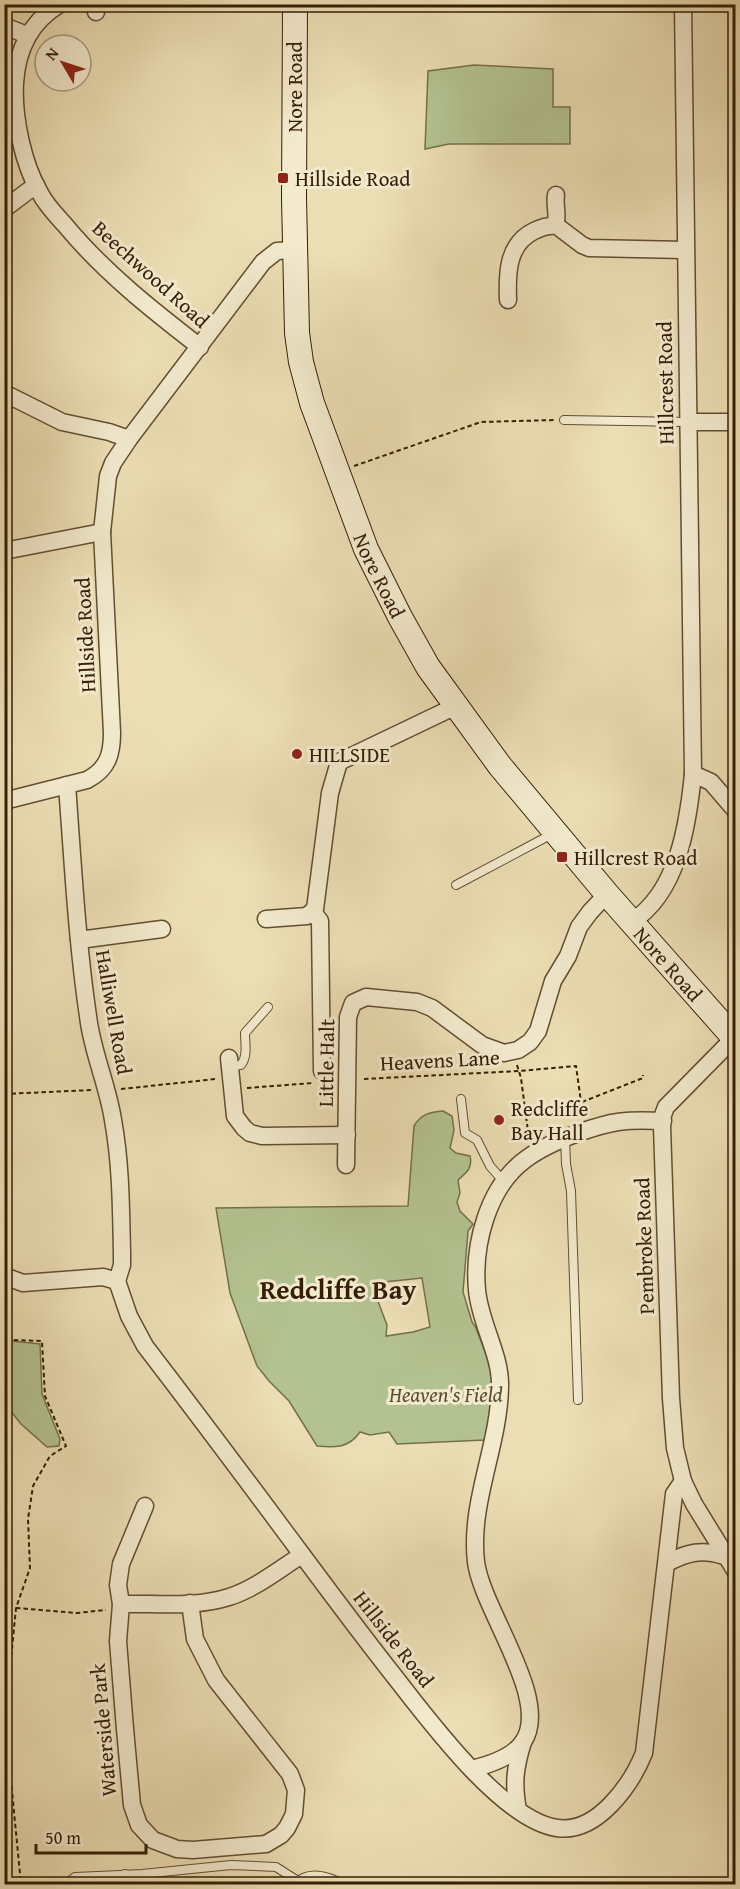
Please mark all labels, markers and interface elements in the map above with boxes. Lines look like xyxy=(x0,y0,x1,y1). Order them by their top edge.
north arrow xyxy=(33,33,93,93)
street label: Nore Road xyxy=(279,41,310,133)
text: N xyxy=(39,42,64,65)
place label: Hillside Road xyxy=(295,163,411,194)
marker: Hillside Road xyxy=(276,171,290,185)
street label: Beechwood Road xyxy=(86,213,217,336)
street label: Hillcrest Road xyxy=(648,320,682,445)
street label: Nore Road xyxy=(346,529,414,624)
street label: Hillside Road xyxy=(66,576,104,693)
place label: HILLSIDE xyxy=(309,739,390,770)
marker: HILLSIDE xyxy=(290,747,304,761)
place label: Hillcrest Road xyxy=(574,842,698,873)
marker: Hillcrest Road xyxy=(555,850,569,864)
street label: Nore Road xyxy=(627,919,711,1009)
street label: Halliwell Road xyxy=(88,947,140,1078)
street label: Little Halt xyxy=(310,1018,342,1108)
street label: Heavens Lane xyxy=(379,1041,501,1079)
place label: Redcliffe Bay Hall xyxy=(511,1093,588,1148)
marker: Redcliffe Bay Hall xyxy=(492,1113,506,1127)
street label: Pembroke Road xyxy=(626,1176,662,1315)
district label: Redcliffe Bay xyxy=(260,1269,417,1309)
park label: Heaven's Field xyxy=(388,1379,503,1410)
street label: Hillside Road xyxy=(346,1584,442,1695)
street label: Waterside Park xyxy=(82,1662,124,1798)
scale bar xyxy=(36,1817,146,1855)
text: 50 m xyxy=(45,1824,81,1851)

